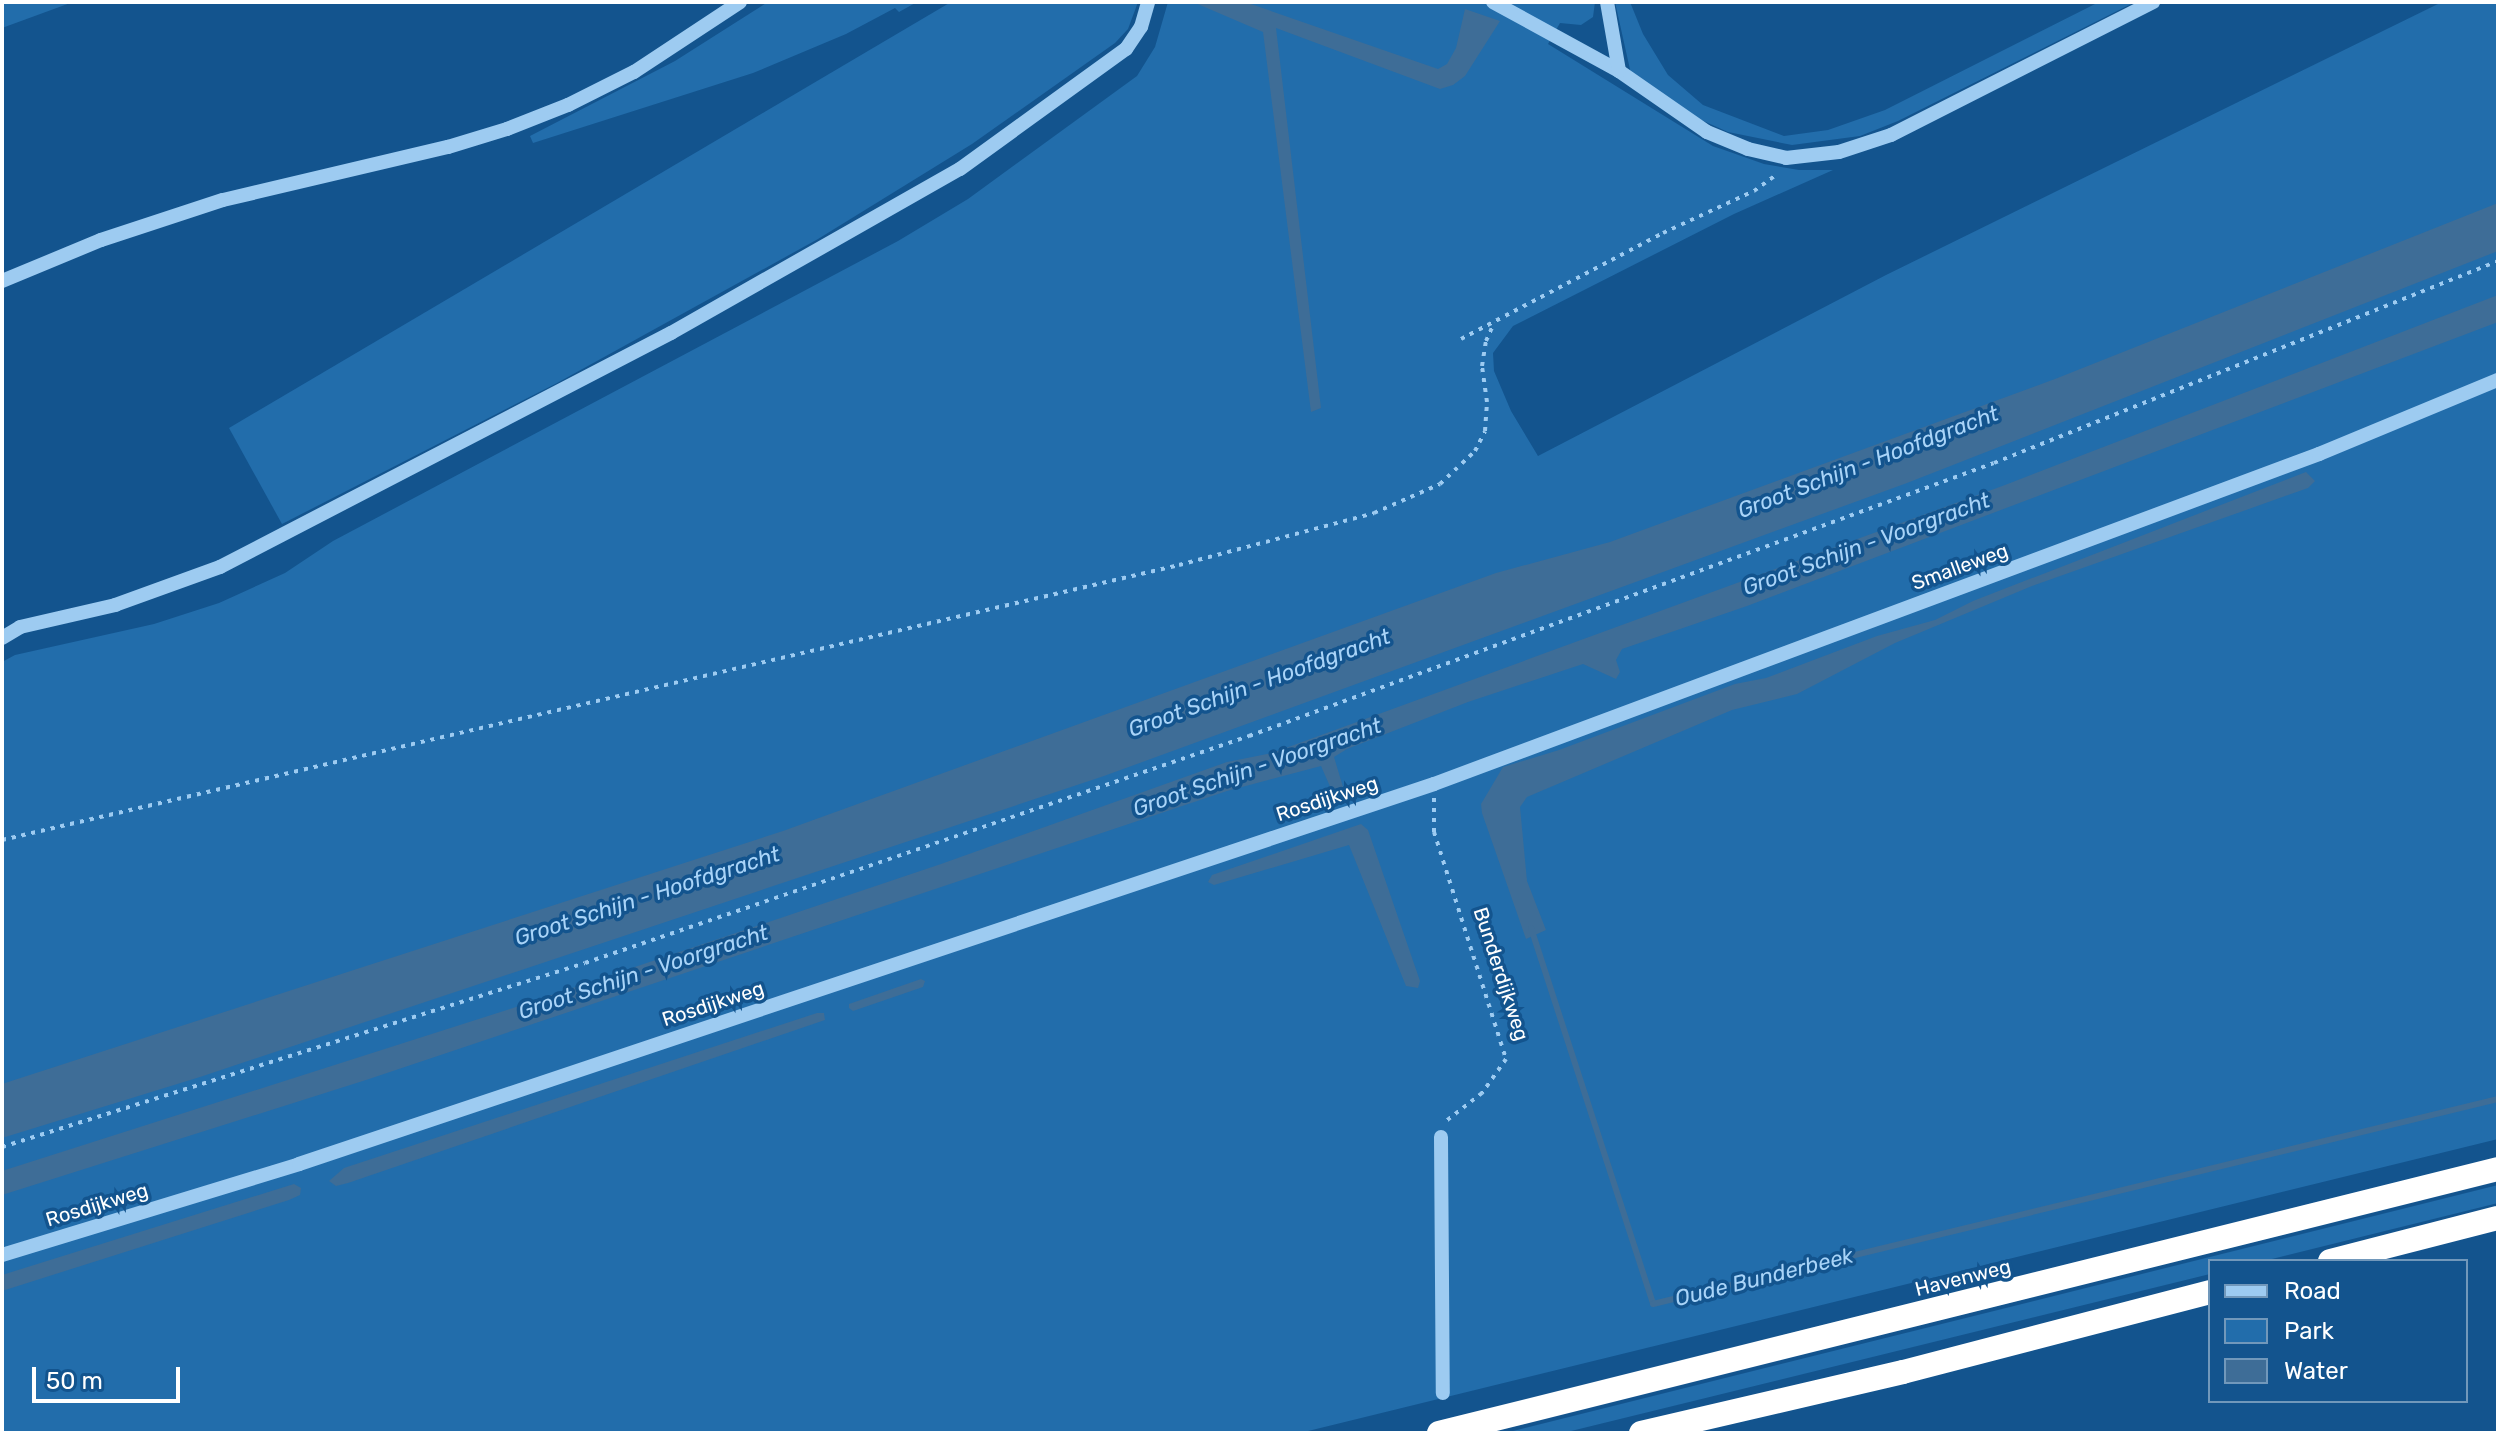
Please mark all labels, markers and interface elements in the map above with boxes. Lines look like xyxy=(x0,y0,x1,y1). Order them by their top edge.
water label: Groot Schijn - Hoofdgracht xyxy=(1734,400,2002,524)
water label: Groot Schijn - Voorgracht xyxy=(1738,487,1994,601)
street label: Smalleweg xyxy=(1909,538,2011,596)
water label: Groot Schijn - Hoofdgracht xyxy=(1124,623,1394,743)
water label: Groot Schijn - Voorgracht xyxy=(1129,712,1385,822)
street label: Rosdijkweg xyxy=(1273,771,1381,827)
water label: Groot Schijn - Hoofdgracht xyxy=(511,841,783,951)
street label: Bunderdijkweg xyxy=(1468,904,1534,1044)
water label: Groot Schijn - Voorgracht xyxy=(514,919,772,1025)
street label: Rosdijkweg xyxy=(659,976,767,1032)
street label: Rosdijkweg xyxy=(43,1178,151,1232)
water label: Oude Bunderbeek xyxy=(1672,1242,1856,1312)
street label: Havenweg xyxy=(1913,1255,2013,1301)
legend xyxy=(2208,1259,2468,1403)
text: Road xyxy=(2284,1277,2341,1305)
text: Park xyxy=(2284,1317,2334,1345)
scale bar xyxy=(36,1351,184,1401)
text: Water xyxy=(2284,1357,2348,1385)
text: 50 m xyxy=(46,1367,103,1395)

